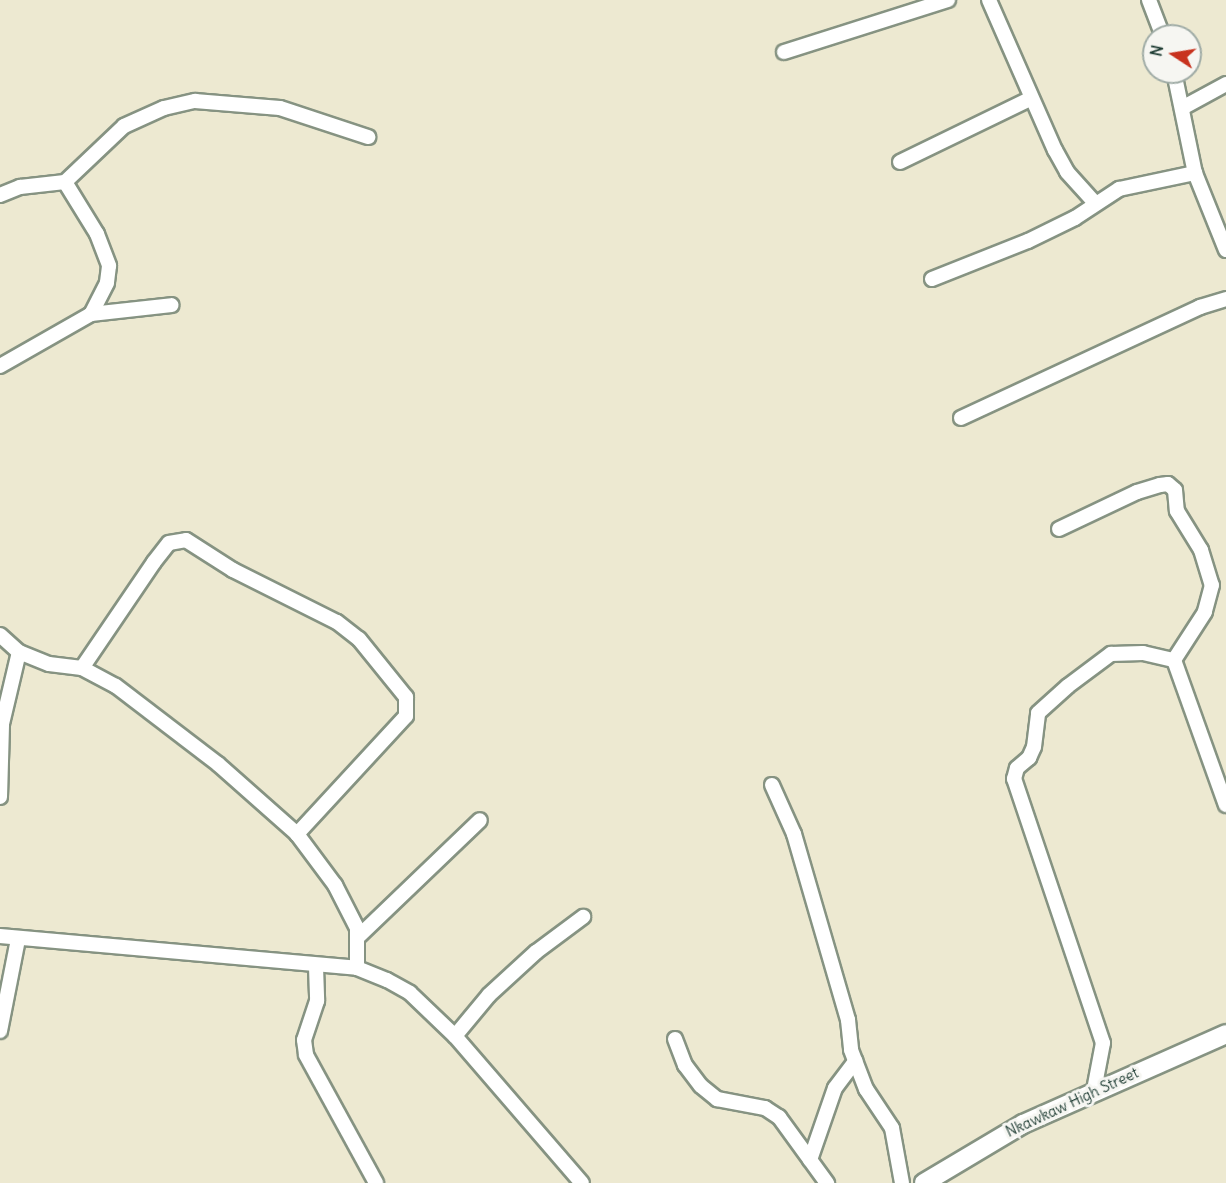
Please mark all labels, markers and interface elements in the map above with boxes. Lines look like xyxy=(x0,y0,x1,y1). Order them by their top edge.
north arrow xyxy=(1142,24,1202,84)
text: N xyxy=(1145,43,1167,58)
street label: Nkawkaw High Street xyxy=(1003,1063,1141,1141)

